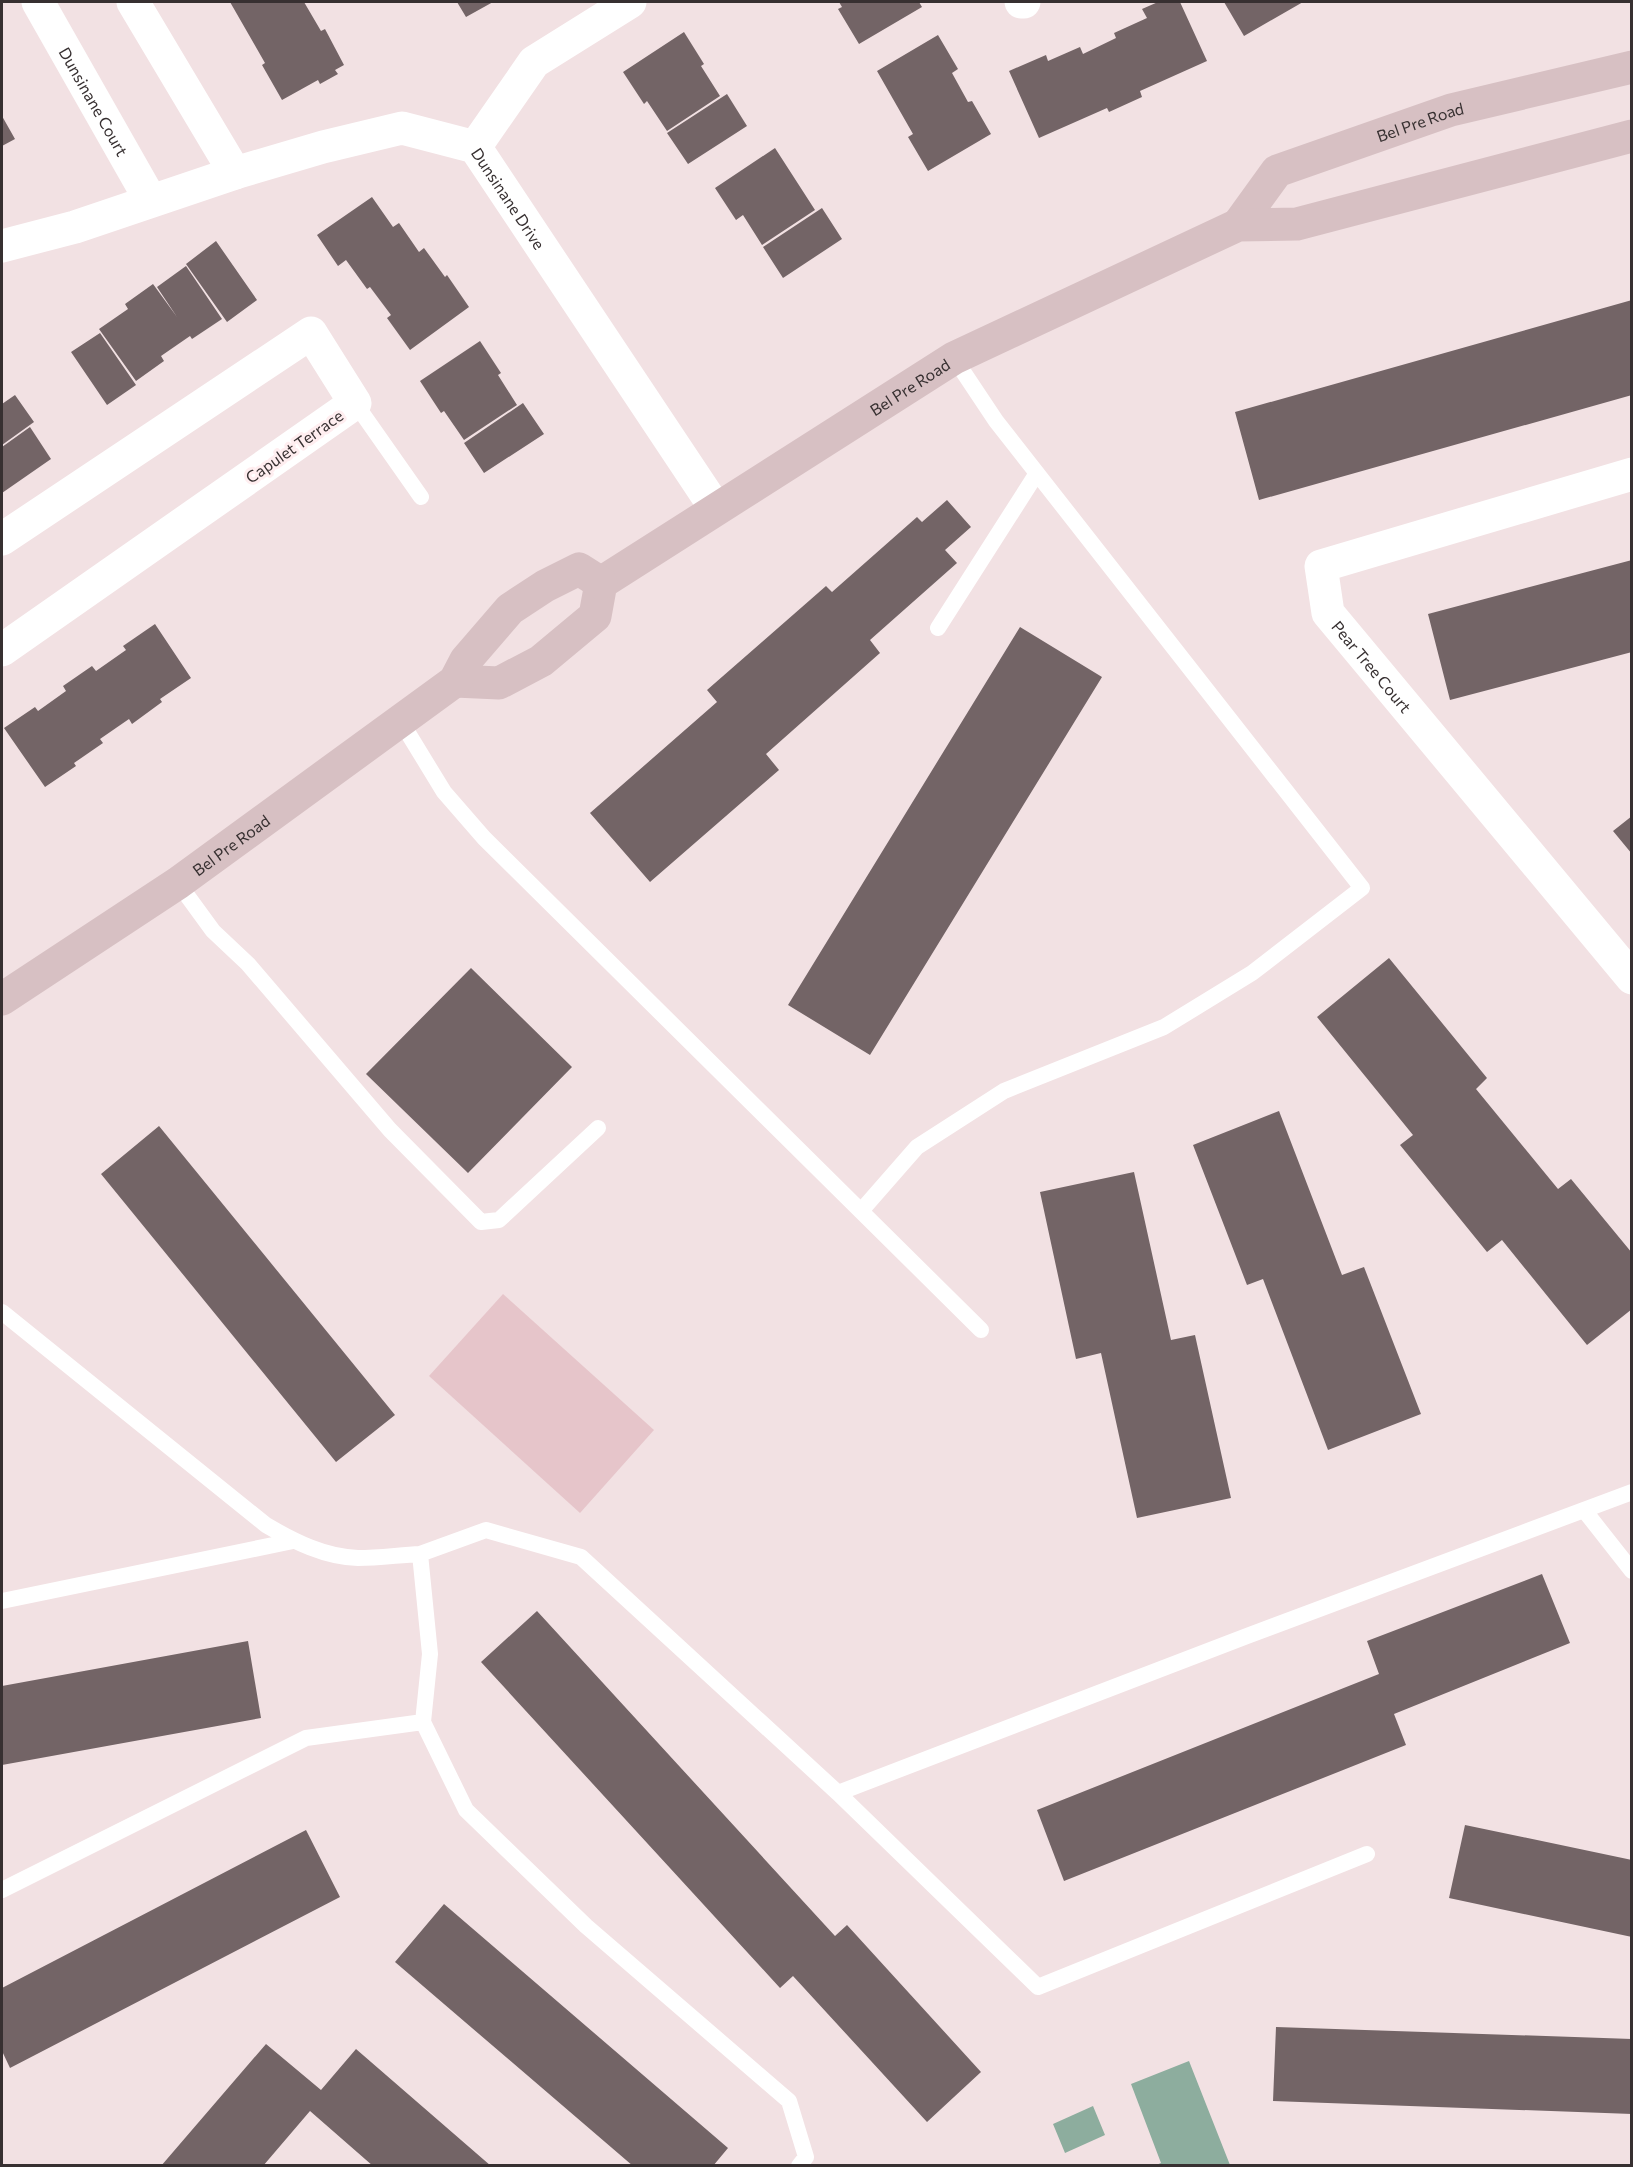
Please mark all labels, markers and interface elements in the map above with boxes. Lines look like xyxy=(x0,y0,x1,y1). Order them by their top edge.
street label: Dunsinane Court xyxy=(56,43,133,159)
street label: Bel Pre Road xyxy=(1374,98,1465,145)
street label: Dunsinane Drive xyxy=(468,143,550,252)
street label: Bel Pre Road xyxy=(866,354,953,419)
street label: Capulet Terrace xyxy=(242,405,346,487)
street label: Pear Tree Court xyxy=(1329,616,1416,716)
street label: Bel Pre Road xyxy=(188,810,273,879)

